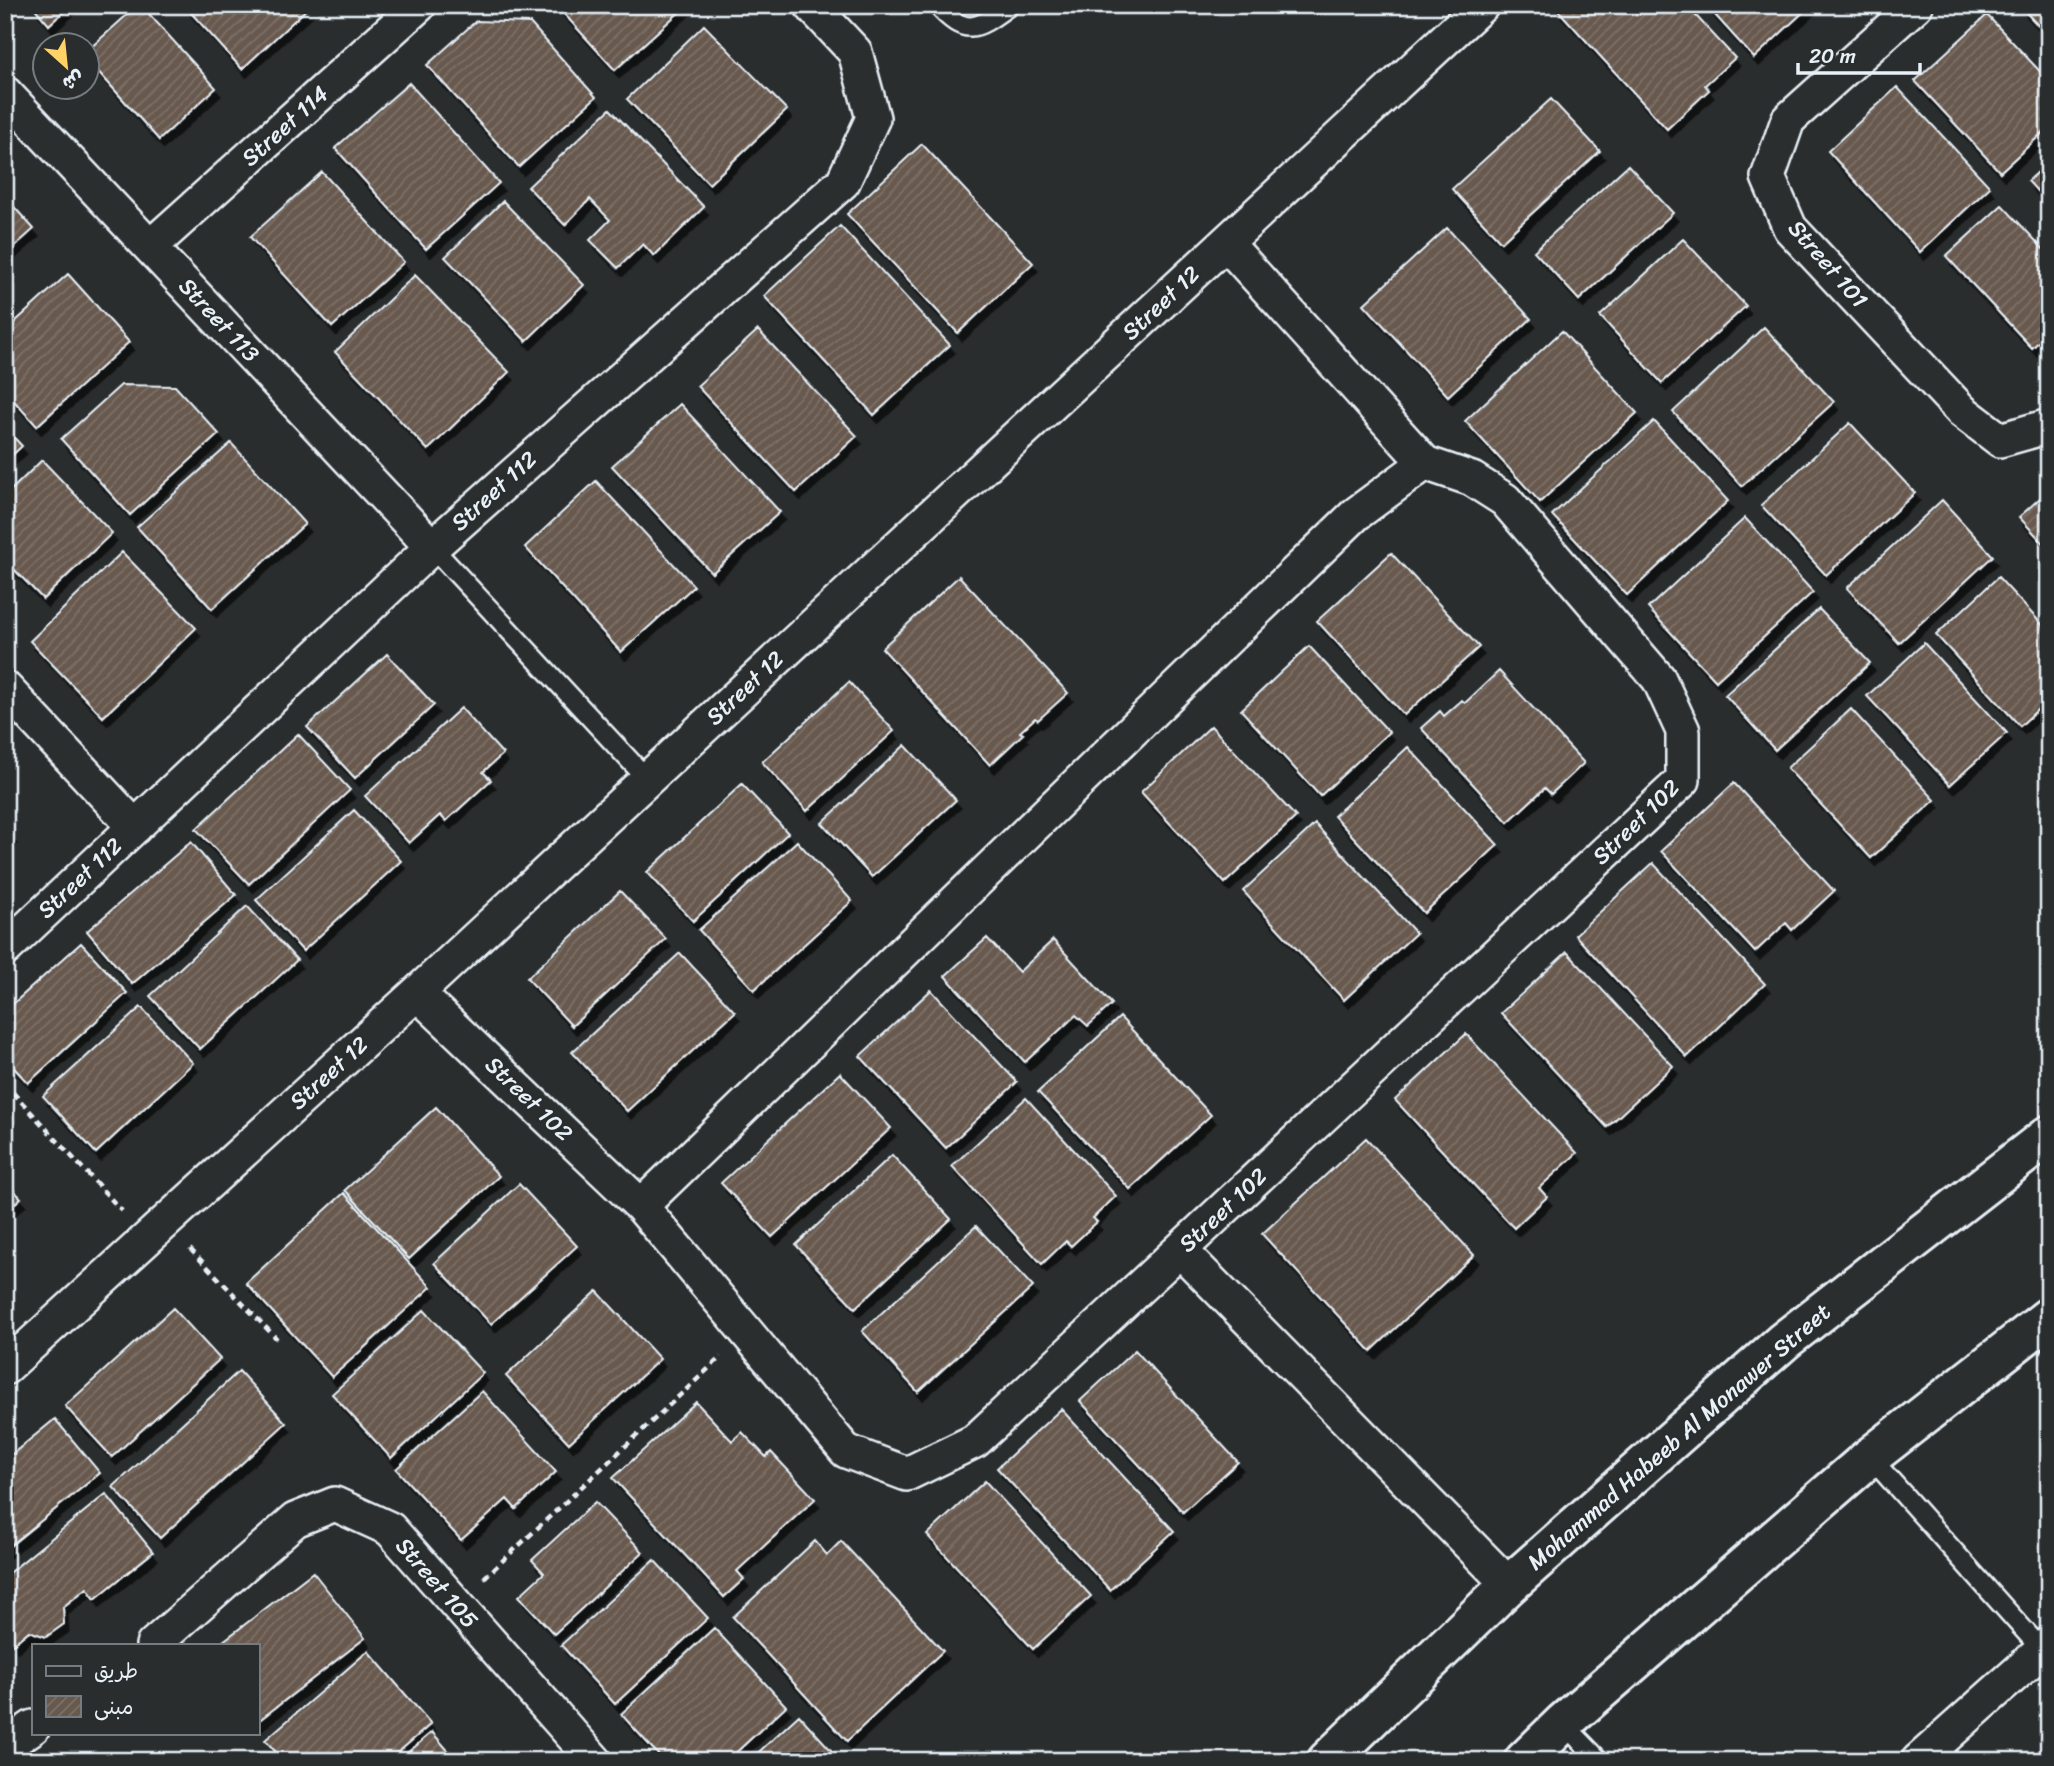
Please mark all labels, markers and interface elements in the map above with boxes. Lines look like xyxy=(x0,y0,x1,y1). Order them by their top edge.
north arrow xyxy=(32,32,102,102)
scale bar xyxy=(1798,32,1921,76)
text: 20 m xyxy=(1809,37,1856,75)
text: ش xyxy=(57,61,90,100)
street label: Street 114 xyxy=(232,75,338,177)
street label: Street 101 xyxy=(1777,210,1879,318)
street label: Street 12 xyxy=(1112,255,1210,351)
street label: Street 113 xyxy=(168,268,270,373)
street label: Street 112 xyxy=(441,440,547,542)
street label: Street 12 xyxy=(696,640,794,736)
street label: Street 102 xyxy=(1582,769,1690,875)
street label: Street 112 xyxy=(27,827,133,929)
street label: Street 12 xyxy=(280,1026,378,1120)
street label: Street 102 xyxy=(475,1046,583,1152)
street label: Street 102 xyxy=(1169,1157,1277,1263)
street label: Mohammad Habeeb Al Monawer Street xyxy=(1517,1293,1841,1581)
street label: Street 105 xyxy=(385,1528,489,1638)
legend xyxy=(32,1644,259,1734)
text: طريق xyxy=(94,1652,138,1690)
text: مبنى xyxy=(94,1688,133,1726)

